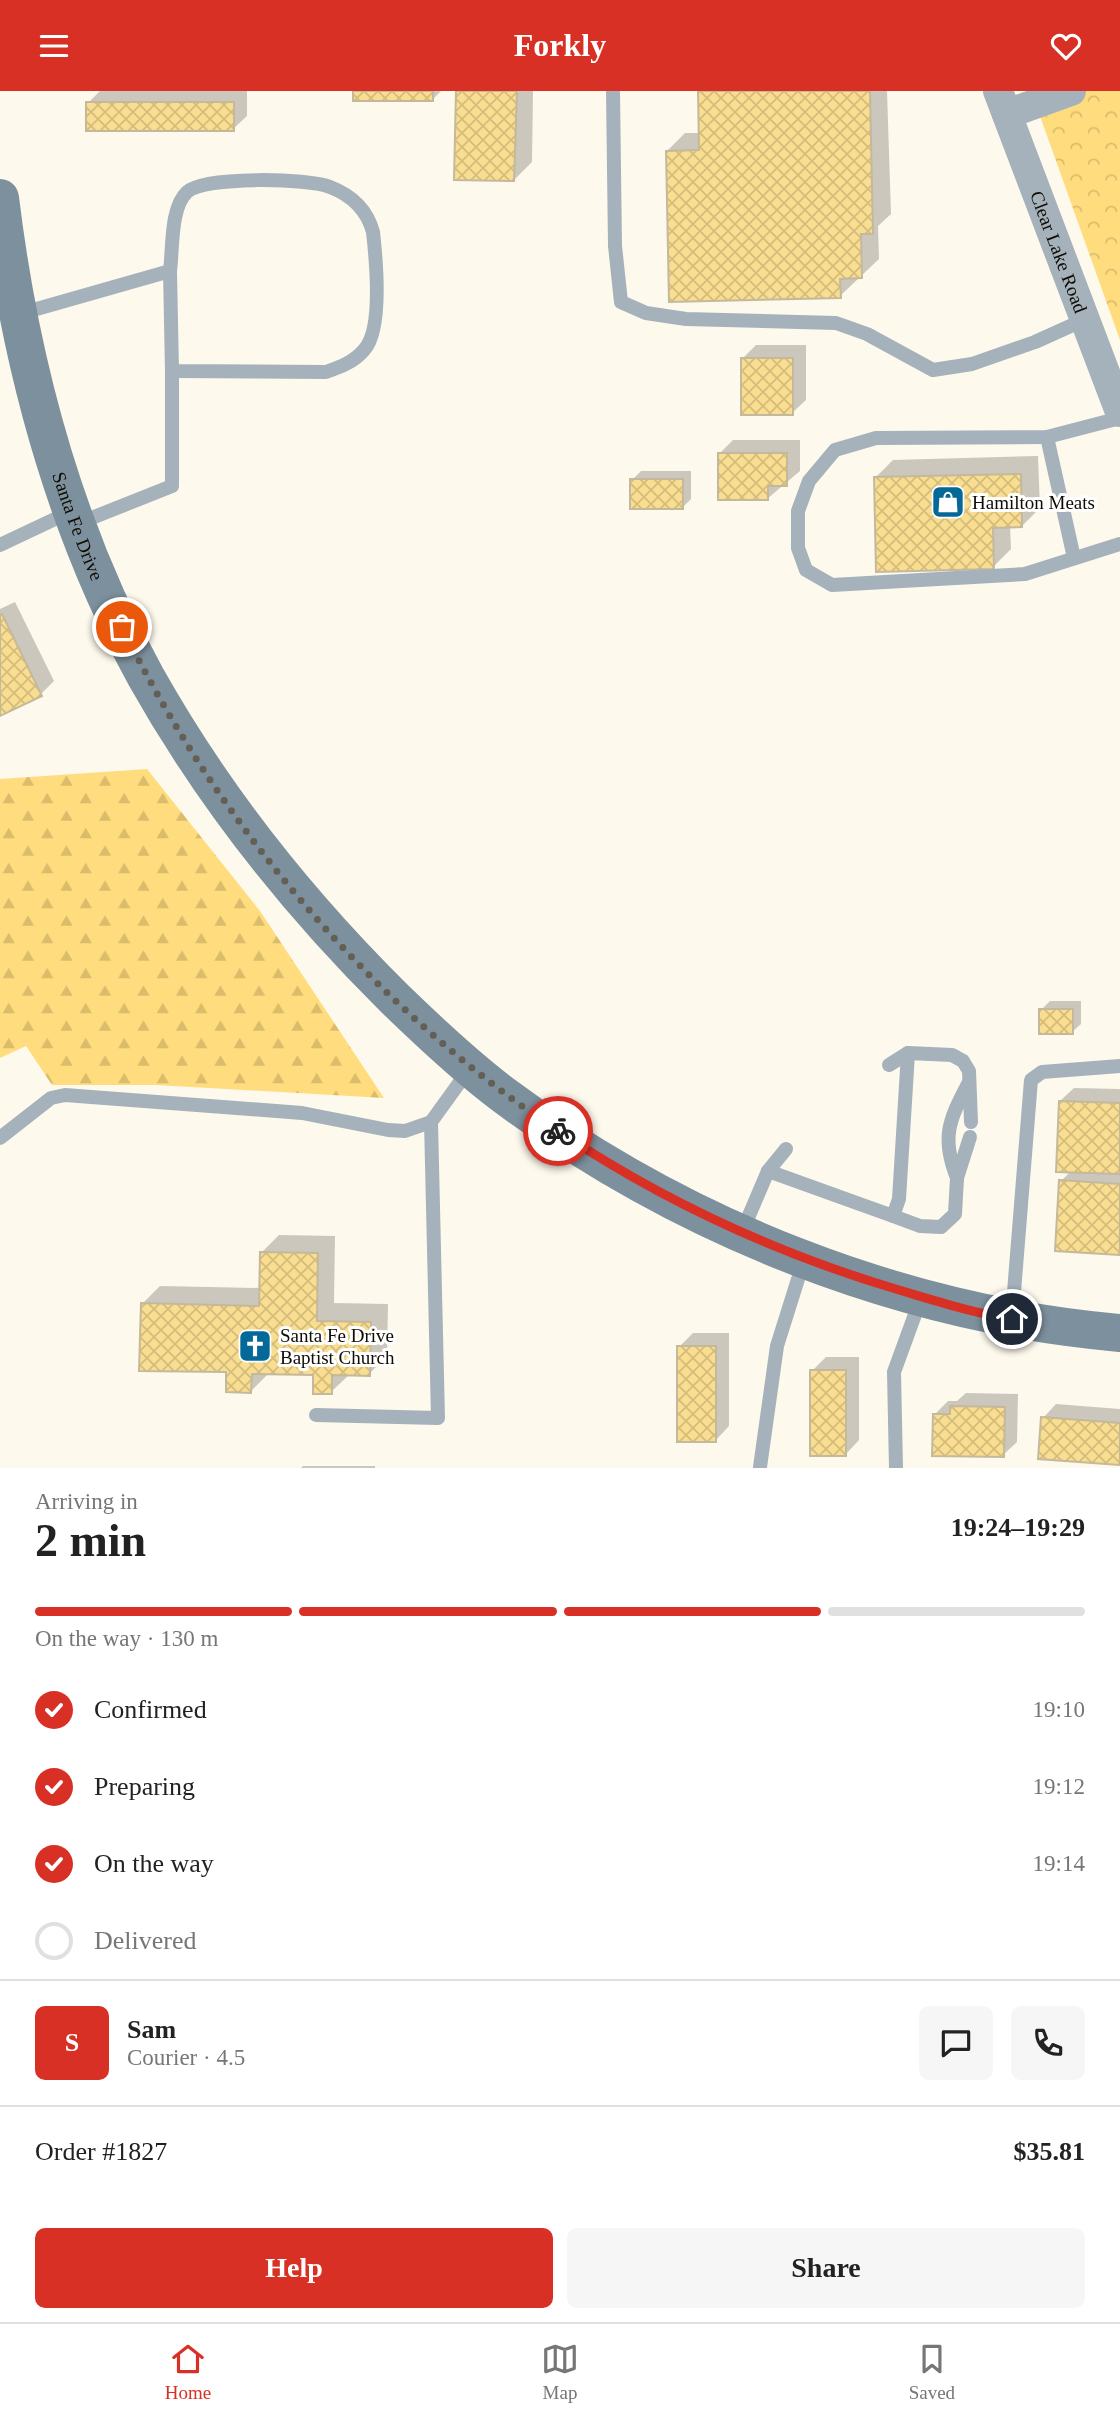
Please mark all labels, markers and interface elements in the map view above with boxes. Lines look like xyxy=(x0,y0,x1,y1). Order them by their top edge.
icon: menu xyxy=(35,27,73,65)
text: Forkly xyxy=(514,27,606,63)
icon: heart xyxy=(1047,27,1085,65)
street label: Clear Lake Road xyxy=(1026,188,1092,316)
street label: Santa Fe Drive xyxy=(49,469,108,583)
shop icon: Hamilton Meats xyxy=(929,483,967,521)
place label: Hamilton Meats xyxy=(972,492,1095,513)
pin xyxy=(92,597,152,657)
icon: bag xyxy=(103,608,141,646)
courier xyxy=(523,1096,593,1166)
icon: bike xyxy=(539,1112,577,1150)
pin xyxy=(982,1289,1042,1349)
icon: home xyxy=(993,1300,1031,1338)
place label: Santa Fe Drive Baptist Church xyxy=(280,1325,395,1368)
church icon: Santa Fe Drive Baptist Church xyxy=(236,1327,274,1365)
text: Arriving in xyxy=(35,1489,138,1514)
text: 19:24–19:29 xyxy=(951,1513,1085,1542)
text: 2 min xyxy=(35,1515,146,1566)
text: On the way · 130 m xyxy=(35,1626,218,1651)
icon: check xyxy=(35,1691,73,1729)
text: Confirmed xyxy=(94,1695,207,1724)
text: 19:10 xyxy=(1033,1697,1085,1722)
icon: check xyxy=(35,1768,73,1806)
text: Preparing xyxy=(94,1772,195,1801)
text: 19:12 xyxy=(1033,1774,1085,1799)
icon: check xyxy=(35,1845,73,1883)
text: On the way xyxy=(94,1849,214,1878)
text: 19:14 xyxy=(1033,1851,1085,1876)
text: Delivered xyxy=(94,1926,197,1955)
button: chat xyxy=(919,2006,993,2080)
button: phone xyxy=(1011,2006,1085,2080)
text: Sam xyxy=(127,2015,176,2044)
text: S xyxy=(65,2028,79,2057)
text: Courier · 4.5 xyxy=(127,2045,245,2070)
text: Order #1827 xyxy=(35,2137,167,2166)
text: $35.81 xyxy=(1014,2137,1085,2166)
button: Help xyxy=(35,2228,553,2308)
button: Share xyxy=(567,2228,1085,2308)
tab: Home xyxy=(165,2340,211,2404)
tab: Map xyxy=(541,2340,579,2404)
tab: Saved xyxy=(909,2340,955,2404)

